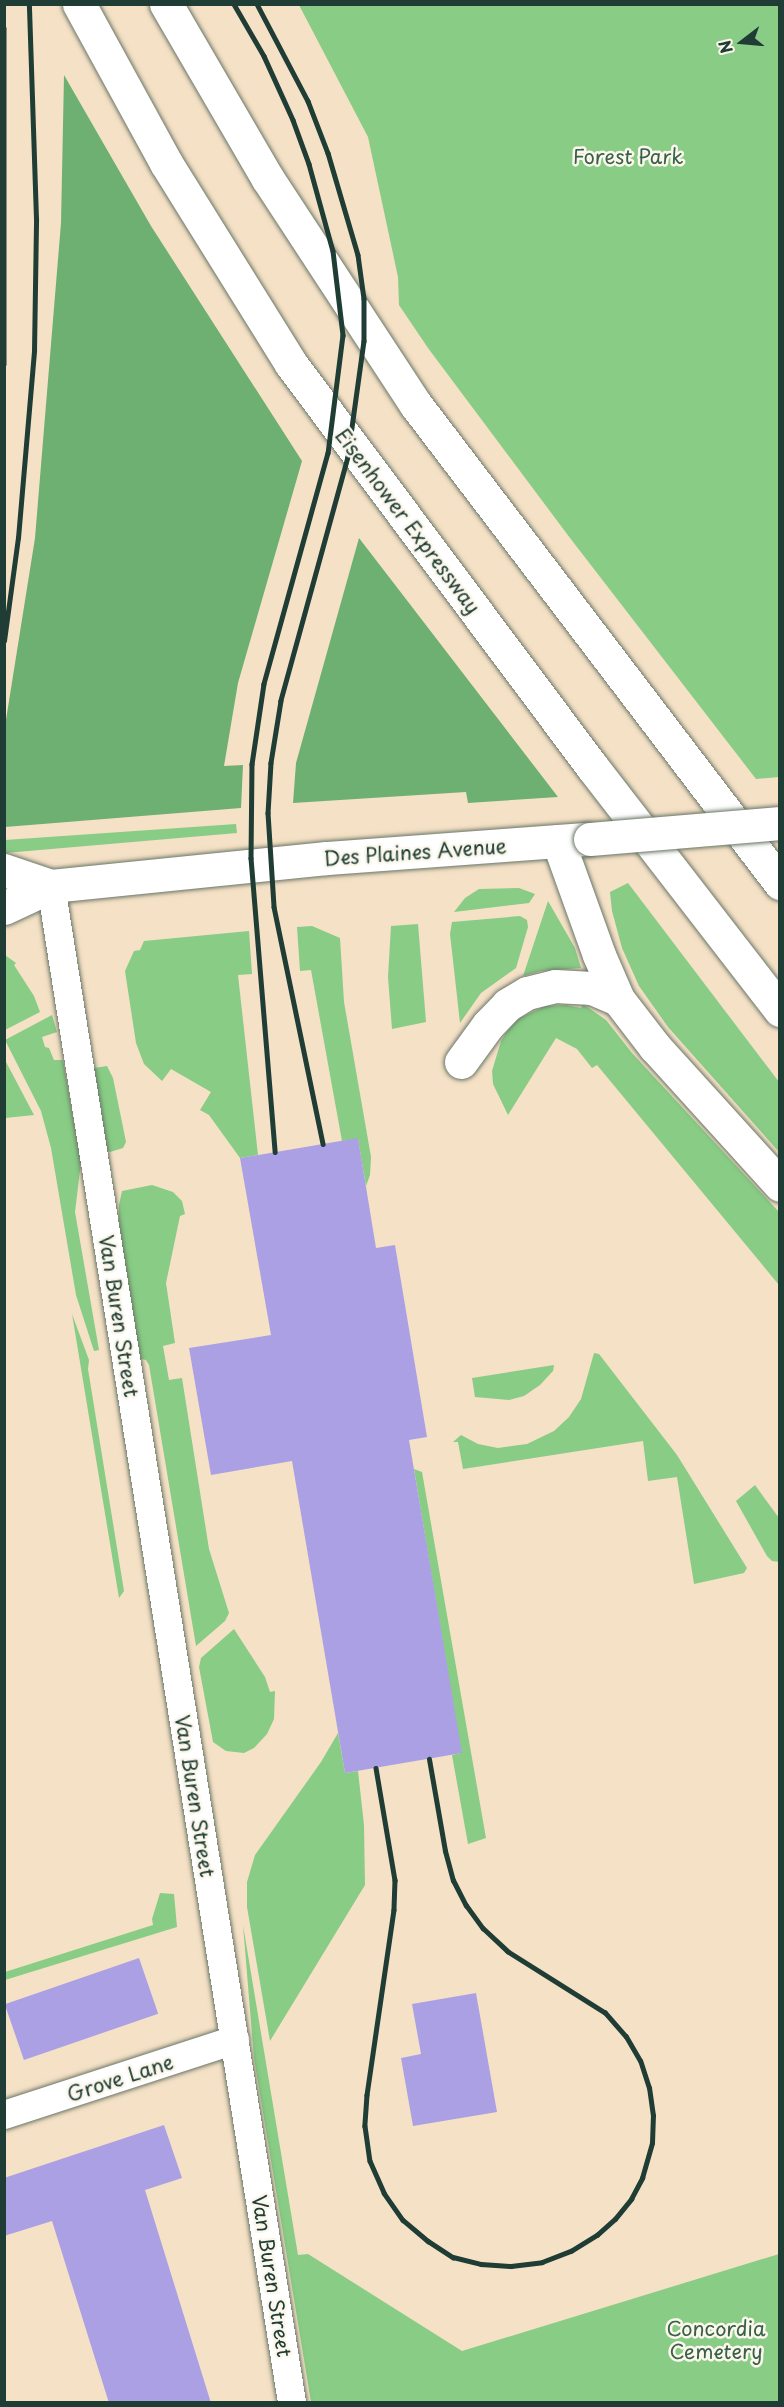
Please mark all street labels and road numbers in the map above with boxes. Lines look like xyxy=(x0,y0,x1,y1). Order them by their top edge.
street label: Eisenhower Expressway xyxy=(330,423,486,619)
street label: Des Plaines Avenue xyxy=(322,834,508,870)
street label: Van Buren Street xyxy=(94,1232,144,1400)
street label: Van Buren Street xyxy=(170,1712,220,1880)
street label: Grove Lane xyxy=(63,2049,177,2107)
street label: Van Buren Street xyxy=(247,2192,297,2360)

